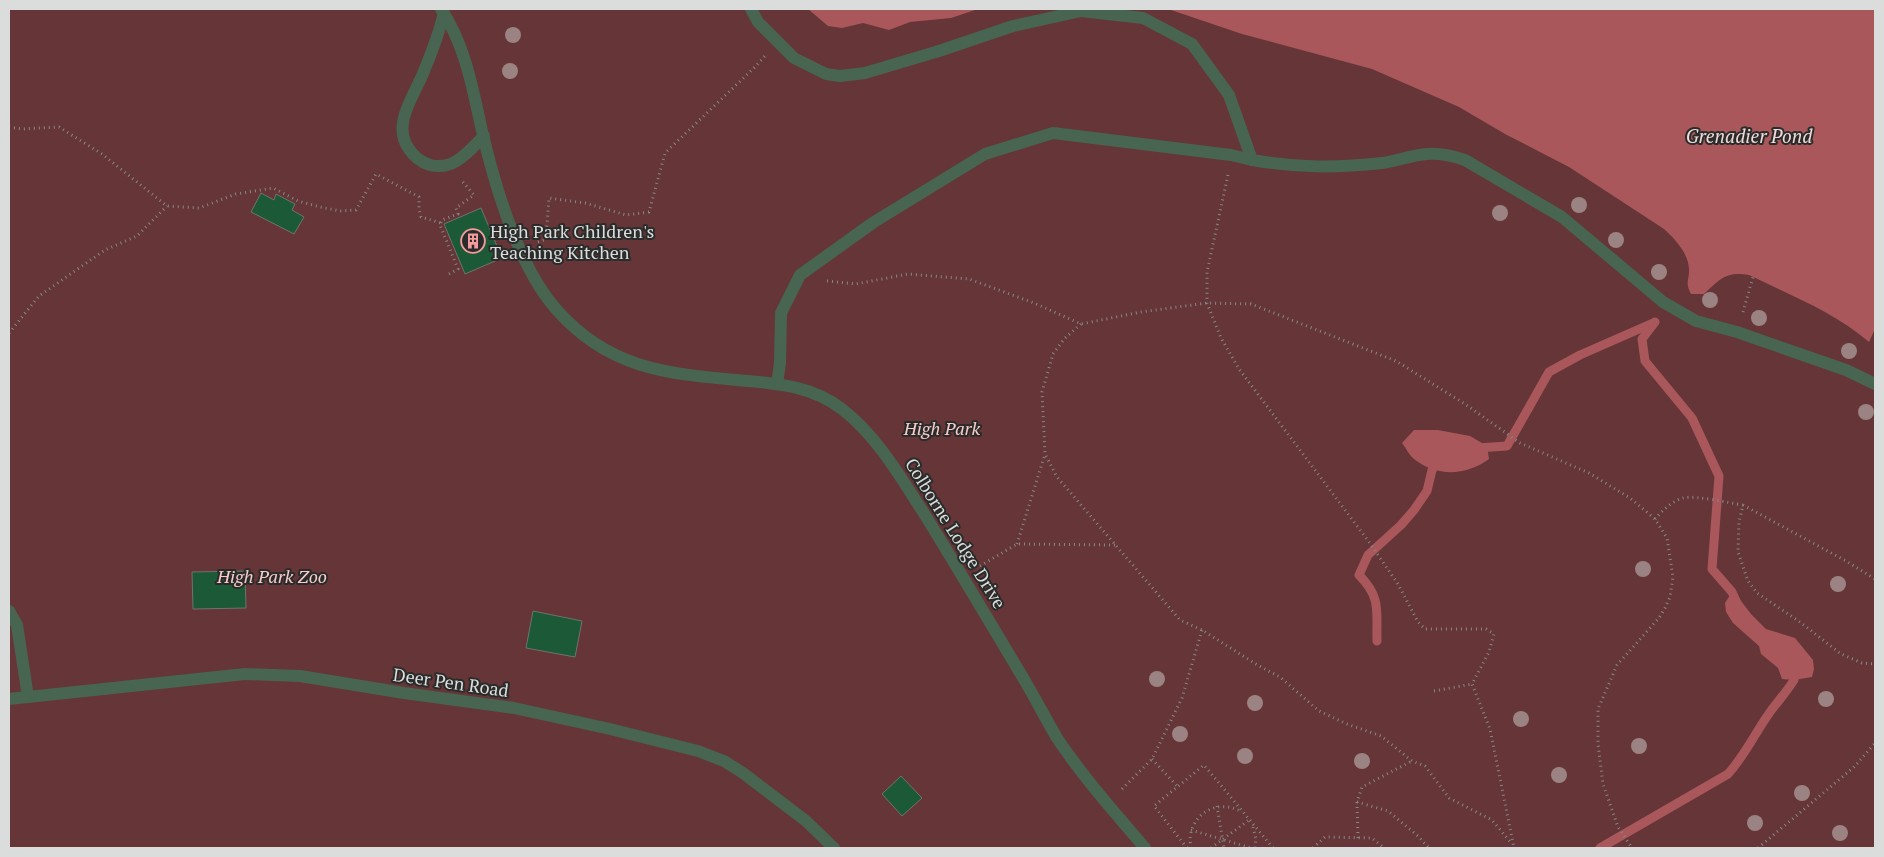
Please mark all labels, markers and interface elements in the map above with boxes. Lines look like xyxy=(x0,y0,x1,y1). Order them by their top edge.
water label: Grenadier Pond xyxy=(1686,123,1813,148)
place label: High Park Children's Teaching Kitchen xyxy=(490,219,654,264)
building icon: High Park Children's Teaching Kitchen xyxy=(460,228,486,254)
park label: High Park xyxy=(903,416,981,440)
street label: Colborne Lodge Drive xyxy=(900,453,1012,613)
park label: High Park Zoo xyxy=(216,564,327,588)
street label: Deer Pen Road xyxy=(392,662,510,702)

